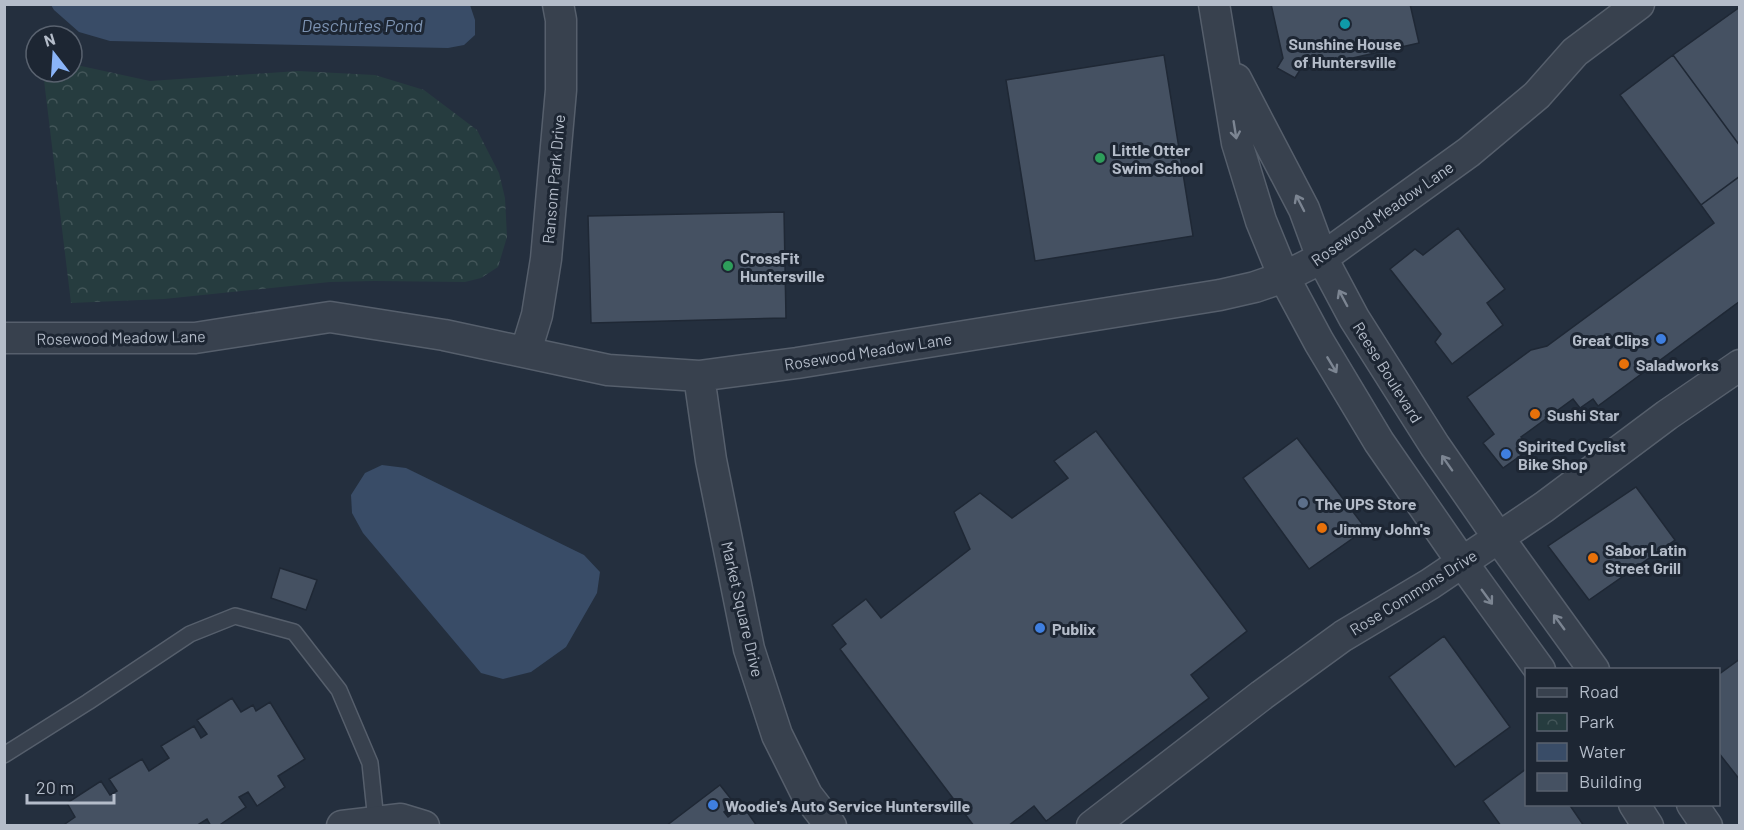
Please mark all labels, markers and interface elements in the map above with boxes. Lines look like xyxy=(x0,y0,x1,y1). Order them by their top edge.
water label: Deschutes Pond xyxy=(301,14,423,36)
marker: Sunshine House of Huntersville xyxy=(1338,17,1352,31)
north arrow xyxy=(24,24,84,84)
text: N xyxy=(42,29,57,50)
place label: Sunshine House of Huntersville xyxy=(1289,34,1402,71)
street label: Ransom Park Drive xyxy=(538,114,568,244)
one-way arrow xyxy=(1230,120,1241,140)
place label: Little Otter Swim School xyxy=(1112,140,1203,177)
marker: Little Otter Swim School xyxy=(1093,151,1107,165)
street label: Rosewood Meadow Lane xyxy=(1307,157,1457,269)
one-way arrow xyxy=(1294,195,1306,213)
place label: CrossFit Huntersville xyxy=(740,248,825,285)
marker: CrossFit Huntersville xyxy=(721,259,735,273)
one-way arrow xyxy=(1337,290,1349,307)
street label: Reese Boulevard xyxy=(1349,318,1427,426)
street label: Rosewood Meadow Lane xyxy=(36,326,206,348)
street label: Rosewood Meadow Lane xyxy=(783,328,953,374)
place label: Great Clips xyxy=(1572,330,1649,349)
marker: Great Clips xyxy=(1654,332,1668,346)
place label: Saladworks xyxy=(1636,355,1719,374)
one-way arrow xyxy=(1327,356,1339,373)
marker: Saladworks xyxy=(1617,357,1631,371)
place label: Sushi Star xyxy=(1547,405,1619,424)
marker: Sushi Star xyxy=(1528,407,1542,421)
place label: Spirited Cyclist Bike Shop xyxy=(1518,436,1626,473)
marker: Spirited Cyclist Bike Shop xyxy=(1499,447,1513,461)
one-way arrow xyxy=(1441,456,1453,472)
place label: The UPS Store xyxy=(1315,494,1417,513)
marker: The UPS Store xyxy=(1296,496,1310,510)
place label: Jimmy John's xyxy=(1334,519,1430,538)
marker: Jimmy John's xyxy=(1315,521,1329,535)
street label: Market Square Drive xyxy=(718,539,768,679)
place label: Sabor Latin Street Grill xyxy=(1605,540,1686,577)
street label: Rose Commons Drive xyxy=(1346,545,1480,639)
marker: Sabor Latin Street Grill xyxy=(1586,551,1600,565)
one-way arrow xyxy=(1481,588,1493,604)
one-way arrow xyxy=(1553,615,1566,631)
place label: Publix xyxy=(1052,619,1096,638)
marker: Publix xyxy=(1033,621,1047,635)
legend xyxy=(1525,668,1720,806)
text: Road xyxy=(1579,680,1619,702)
text: Park xyxy=(1579,710,1614,732)
text: Water xyxy=(1579,740,1626,762)
scale bar xyxy=(27,767,114,805)
text: Building xyxy=(1579,770,1642,792)
text: 20 m xyxy=(36,776,74,798)
place label: Woodie's Auto Service Huntersville xyxy=(725,796,970,815)
marker: Woodie's Auto Service Huntersville xyxy=(706,798,720,812)

